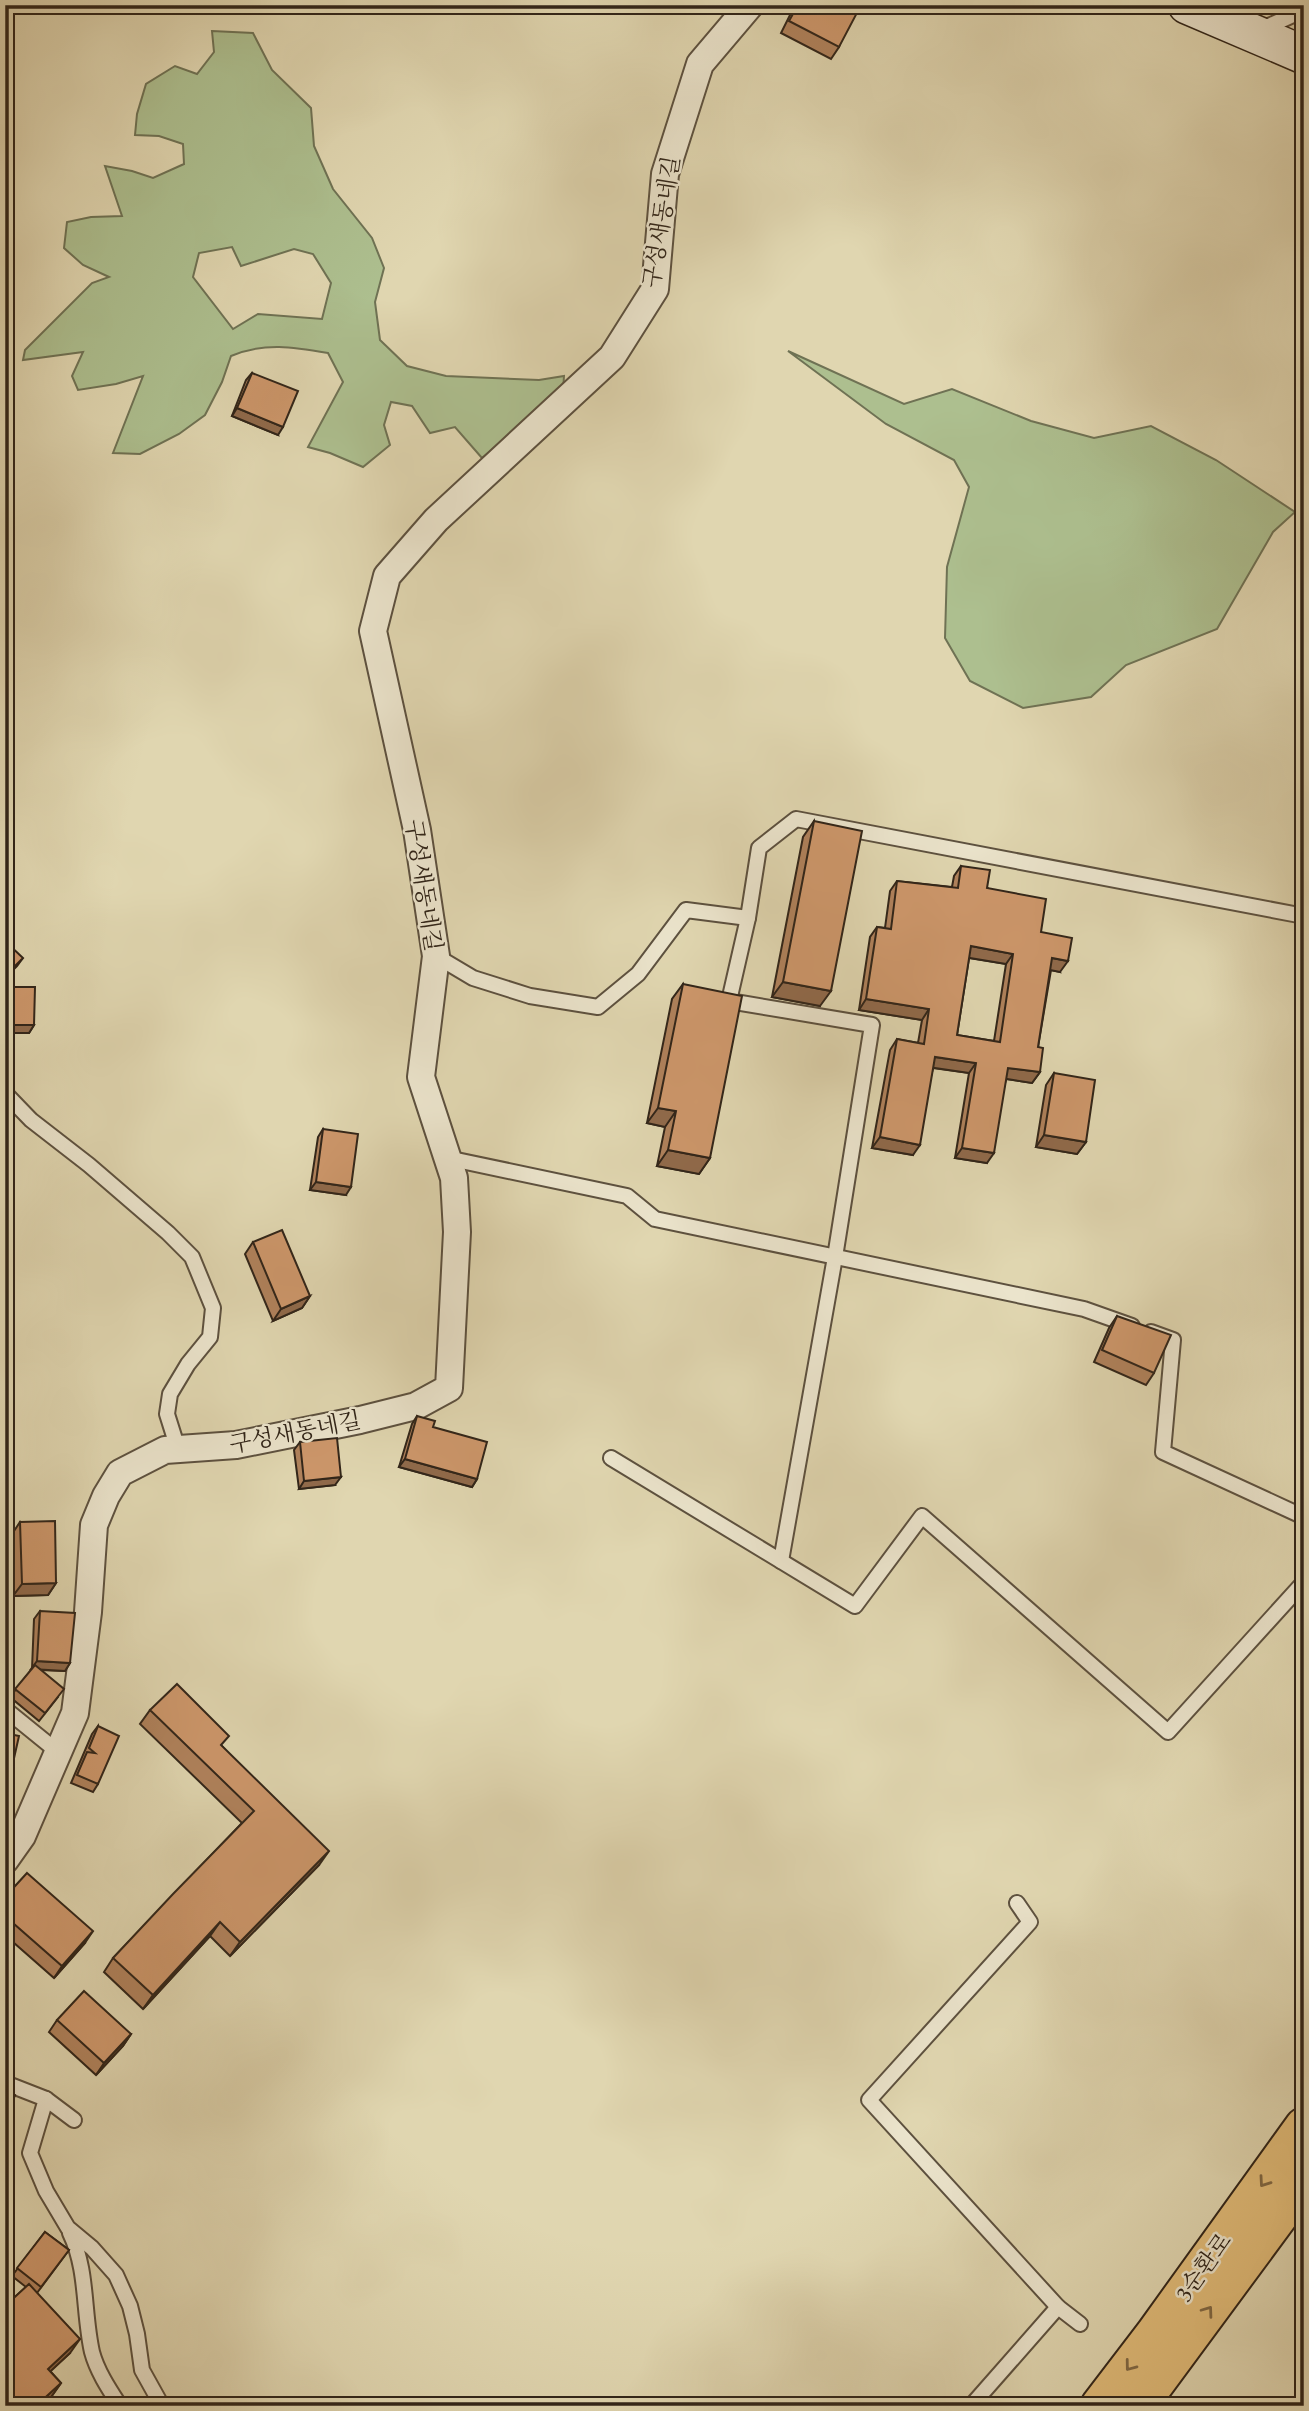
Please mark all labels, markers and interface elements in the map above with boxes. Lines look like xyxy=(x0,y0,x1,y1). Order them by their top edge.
street label: 구성새동네길 xyxy=(636,154,686,290)
street label: 구성새동네길 xyxy=(399,817,449,953)
street label: 구성새동네길 xyxy=(227,1405,363,1459)
one-way arrow xyxy=(1260,2174,1273,2187)
street label: 3순환로 xyxy=(1168,2227,1238,2307)
one-way arrow xyxy=(1199,2306,1212,2319)
one-way arrow xyxy=(1126,2358,1139,2371)

